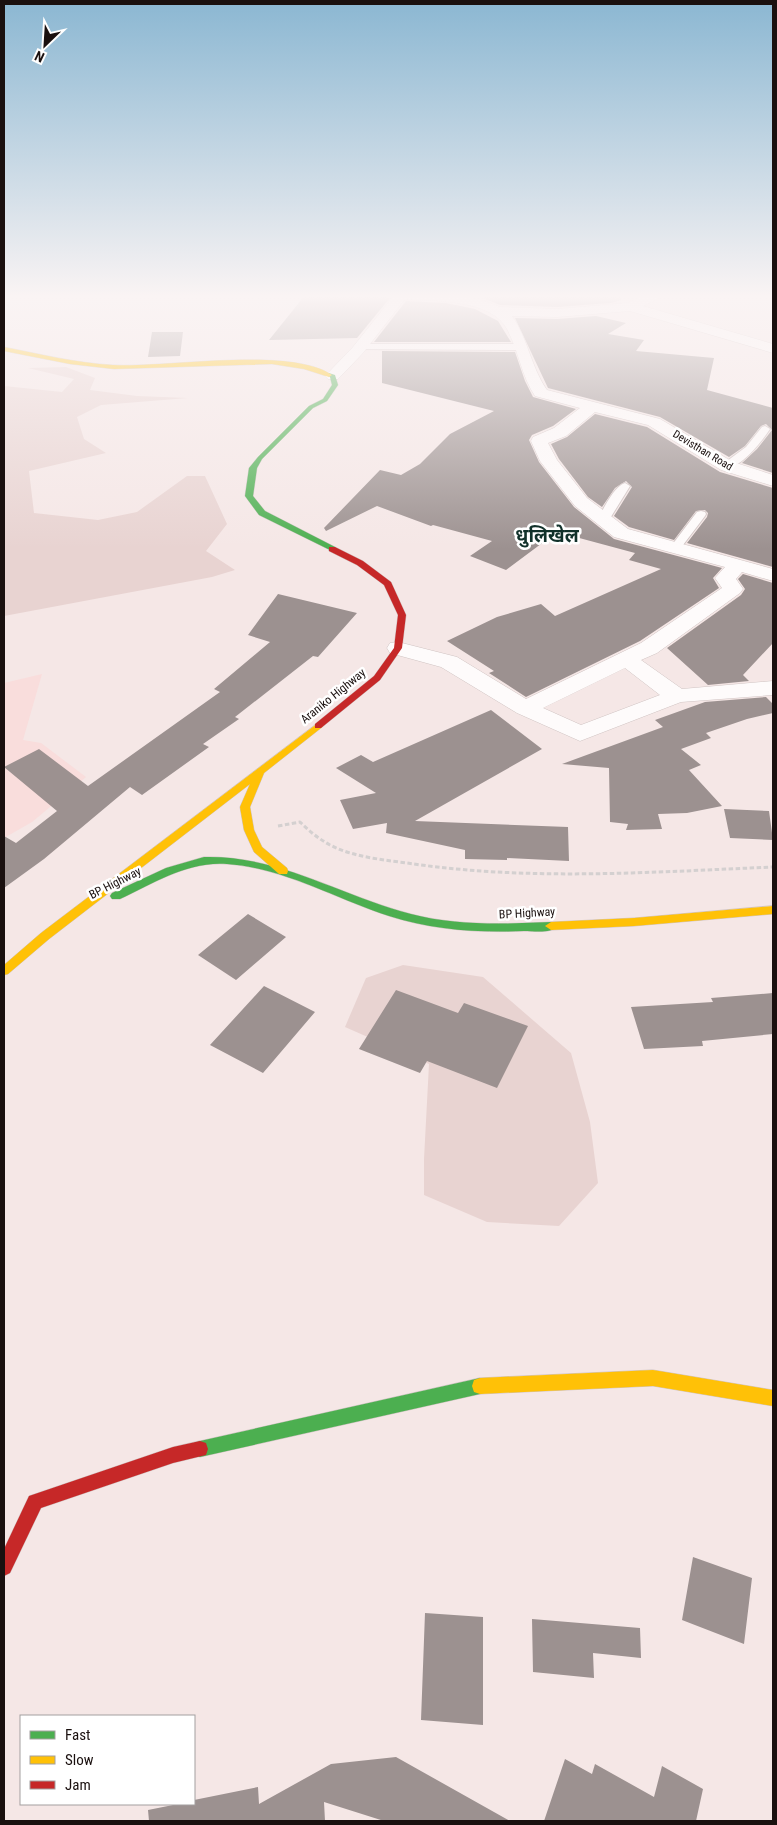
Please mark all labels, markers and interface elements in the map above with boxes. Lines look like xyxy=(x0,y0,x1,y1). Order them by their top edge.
north arrow xyxy=(20,20,70,70)
text: N xyxy=(32,48,47,66)
street label: Devisthan Road xyxy=(671,428,735,473)
district label: धुलिखेल xyxy=(515,524,580,548)
street label: Araniko Highway xyxy=(298,666,368,726)
street label: BP Highway xyxy=(87,864,143,902)
street label: BP Highway xyxy=(499,905,555,921)
legend xyxy=(20,1715,195,1805)
text: Fast xyxy=(65,1726,90,1744)
text: Slow xyxy=(65,1751,94,1769)
text: Jam xyxy=(65,1776,91,1794)

